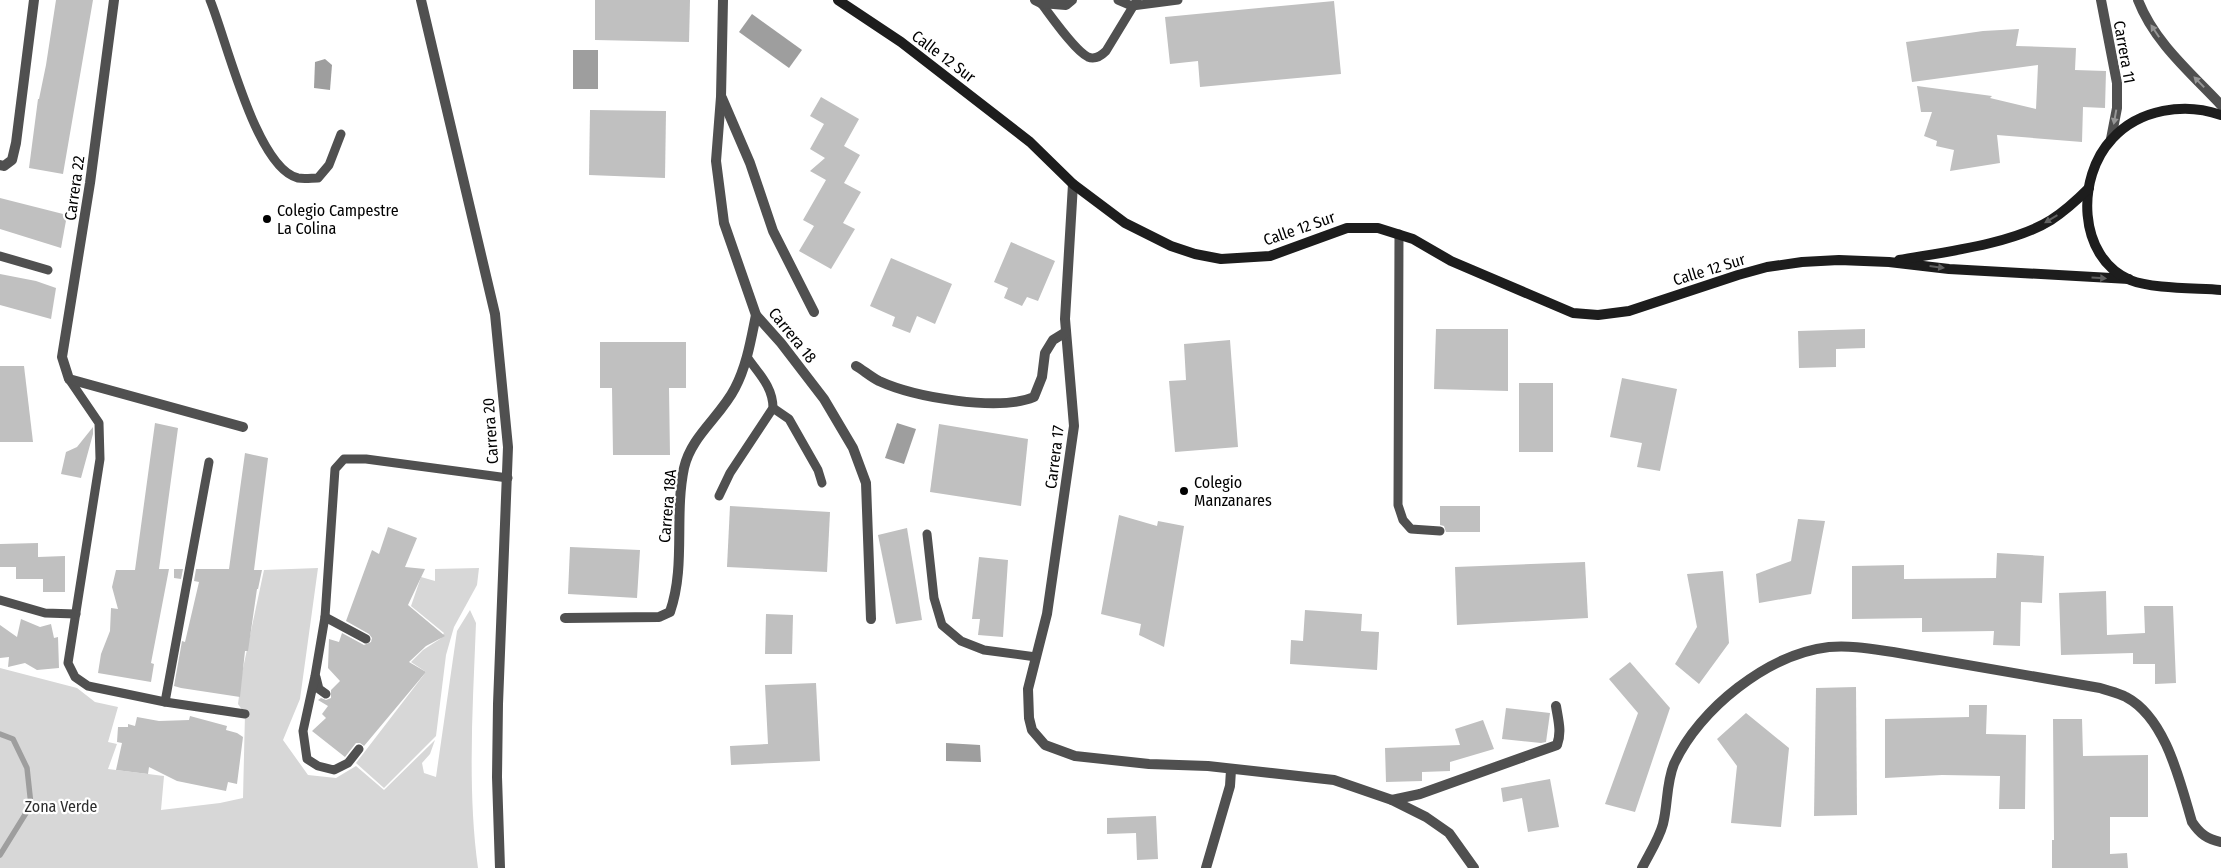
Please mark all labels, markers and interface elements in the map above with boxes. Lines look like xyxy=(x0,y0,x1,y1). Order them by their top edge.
street label: Carrera 11 xyxy=(2110,19,2139,85)
one-way arrow xyxy=(2150,25,2160,38)
street label: Calle 12 Sur xyxy=(908,26,980,87)
one-way arrow xyxy=(2193,76,2205,88)
one-way arrow xyxy=(2111,109,2119,125)
street label: Carrera 22 xyxy=(61,154,88,222)
place label: Colegio Campestre La Colina xyxy=(277,201,399,238)
street label: Calle 12 Sur xyxy=(1261,207,1338,250)
marker: Colegio Campestre La Colina xyxy=(261,213,273,225)
one-way arrow xyxy=(2045,215,2058,224)
street label: Calle 12 Sur xyxy=(1671,249,1748,289)
one-way arrow xyxy=(1929,263,1945,271)
one-way arrow xyxy=(2091,274,2107,282)
street label: Carrera 18 xyxy=(765,304,821,367)
street label: Carrera 20 xyxy=(479,397,502,465)
street label: Carrera 17 xyxy=(1041,424,1068,490)
street label: Carrera 18A xyxy=(655,468,680,544)
place label: Colegio Manzanares xyxy=(1194,473,1272,510)
marker: Colegio Manzanares xyxy=(1178,485,1190,497)
park label: Zona Verde xyxy=(25,797,98,816)

